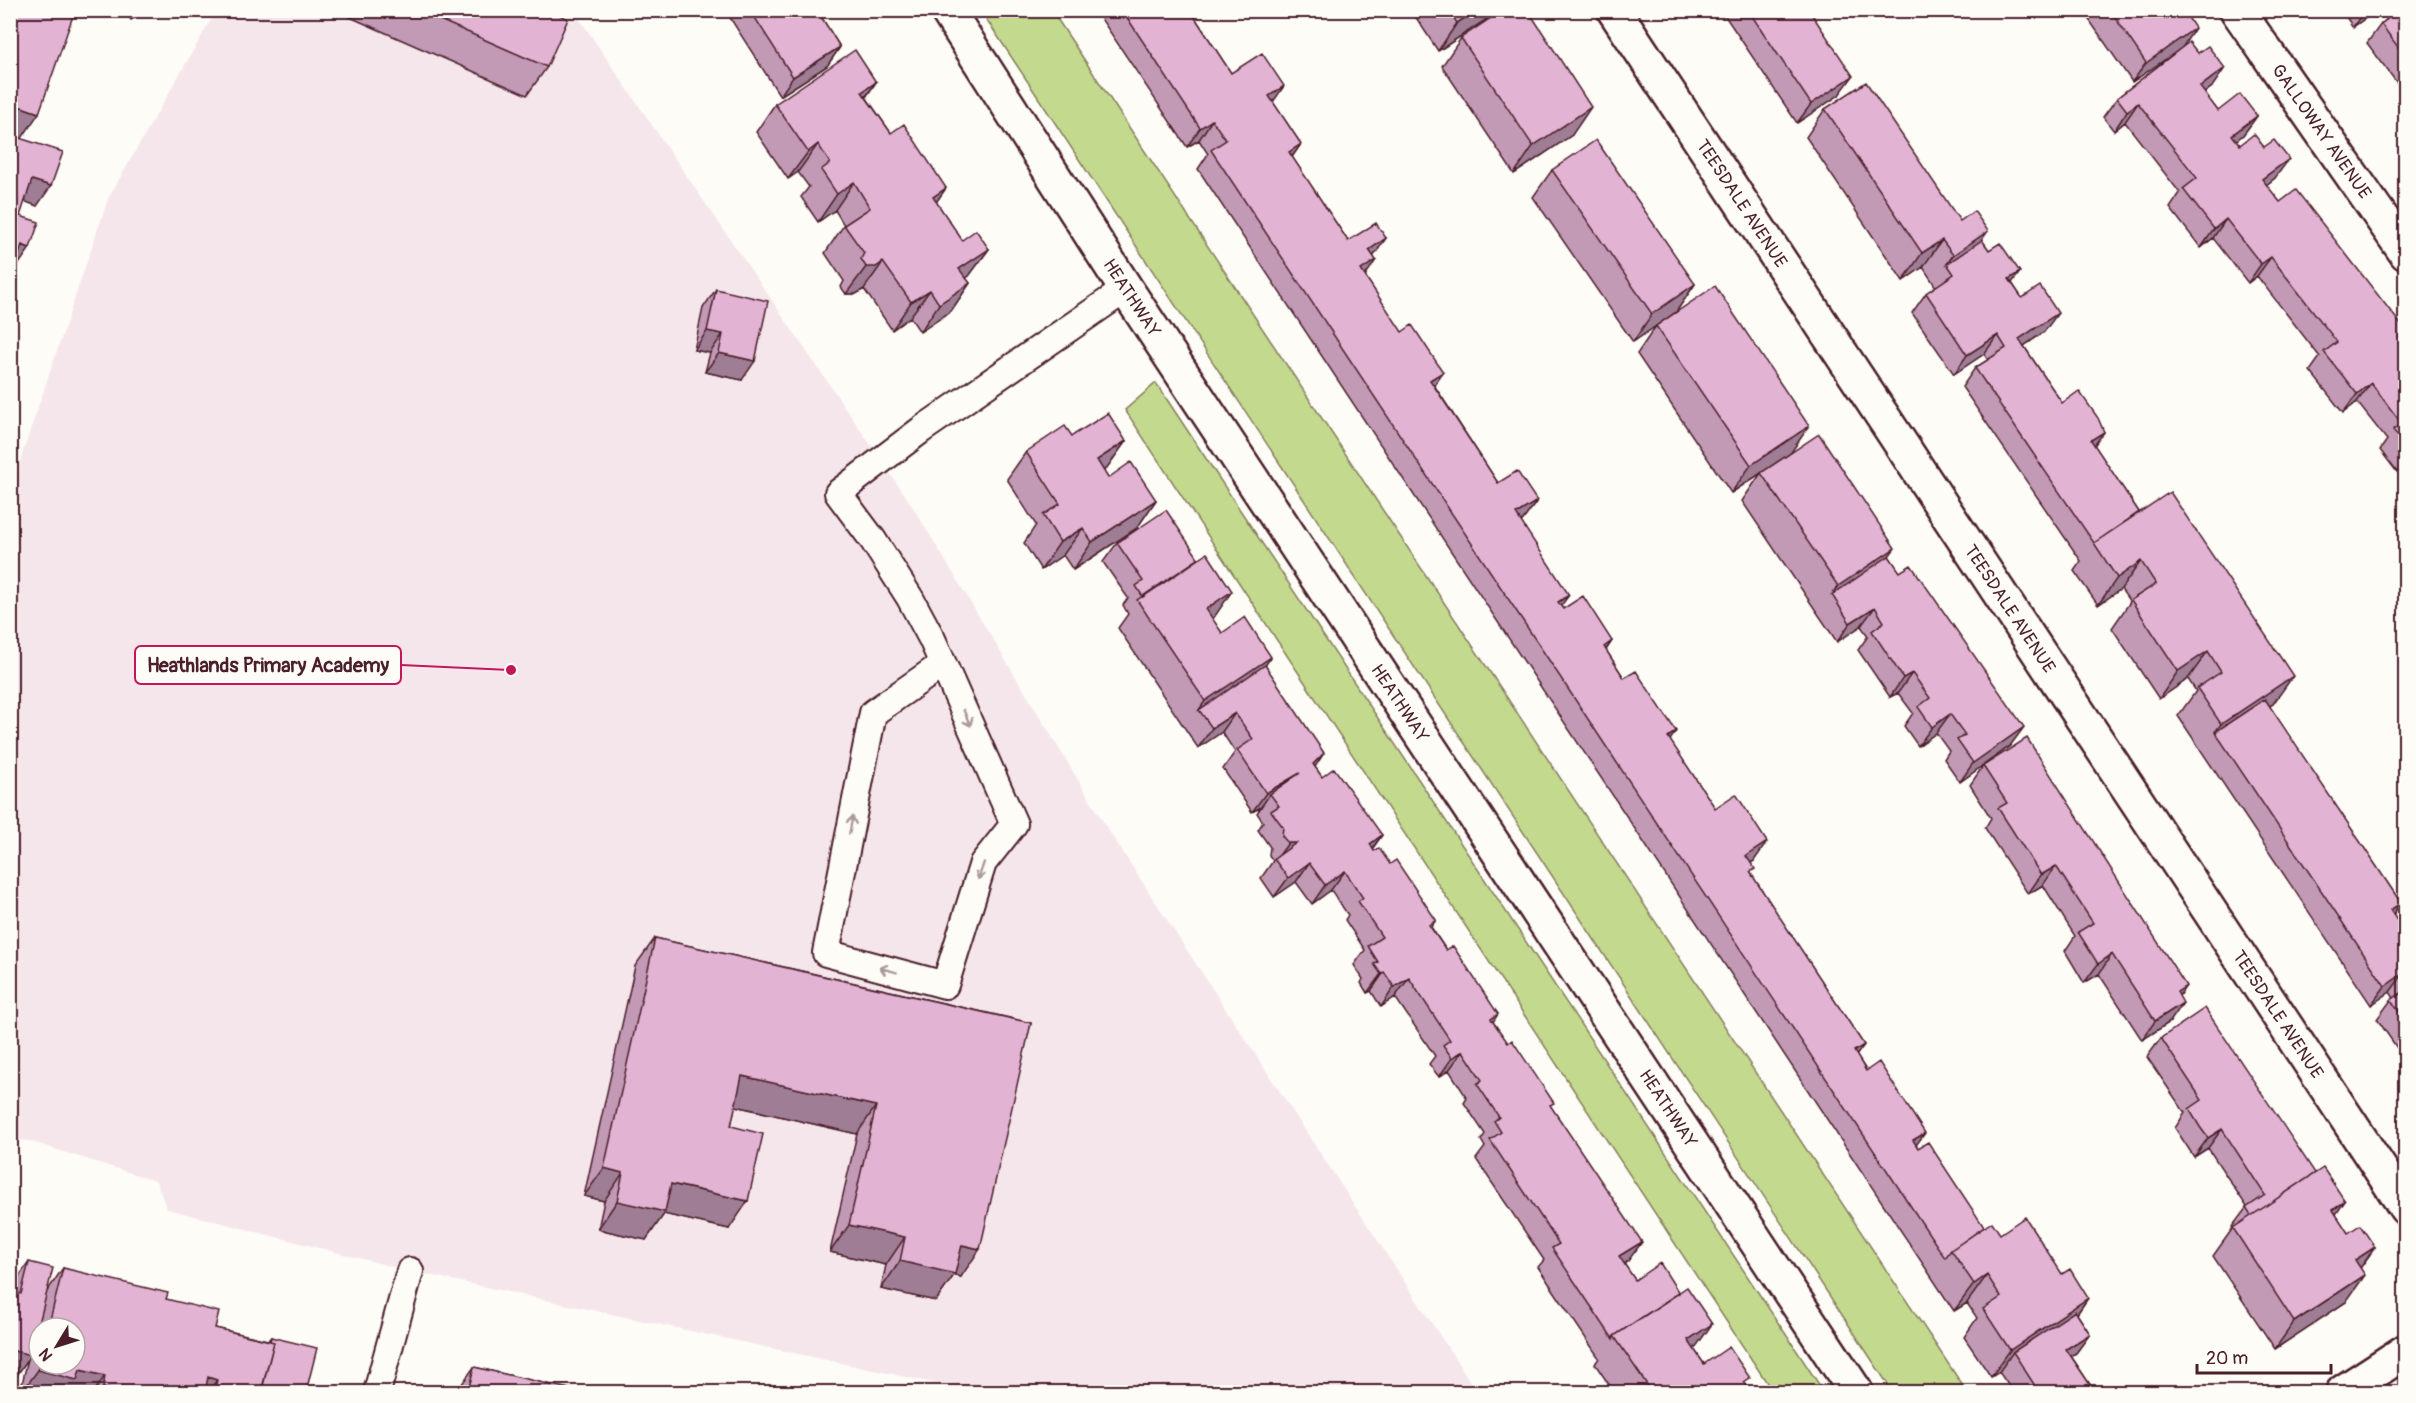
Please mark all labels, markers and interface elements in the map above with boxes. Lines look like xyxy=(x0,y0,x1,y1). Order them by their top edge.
street label: GALLOWAY AVENUE xyxy=(2267,60,2376,203)
street label: TEESDALE AVENUE xyxy=(1691,135,1793,272)
street label: HEATHWAY xyxy=(1098,254,1166,342)
street label: TEESDALE AVENUE xyxy=(1959,540,2061,677)
callout: Heathlands Primary Academy xyxy=(135,646,401,684)
text: Heathlands Primary Academy xyxy=(147,653,389,678)
street label: HEATHWAY xyxy=(1366,660,1434,747)
one-way arrow xyxy=(961,708,973,726)
one-way arrow xyxy=(846,816,857,835)
one-way arrow xyxy=(974,861,985,880)
street label: TEESDALE AVENUE xyxy=(2227,946,2329,1083)
one-way arrow xyxy=(879,963,898,975)
street label: HEATHWAY xyxy=(1634,1065,1703,1152)
north arrow xyxy=(27,1316,87,1376)
scale bar xyxy=(2197,1337,2330,1375)
text: N xyxy=(35,1344,57,1365)
text: 20 m xyxy=(2206,1347,2248,1370)

